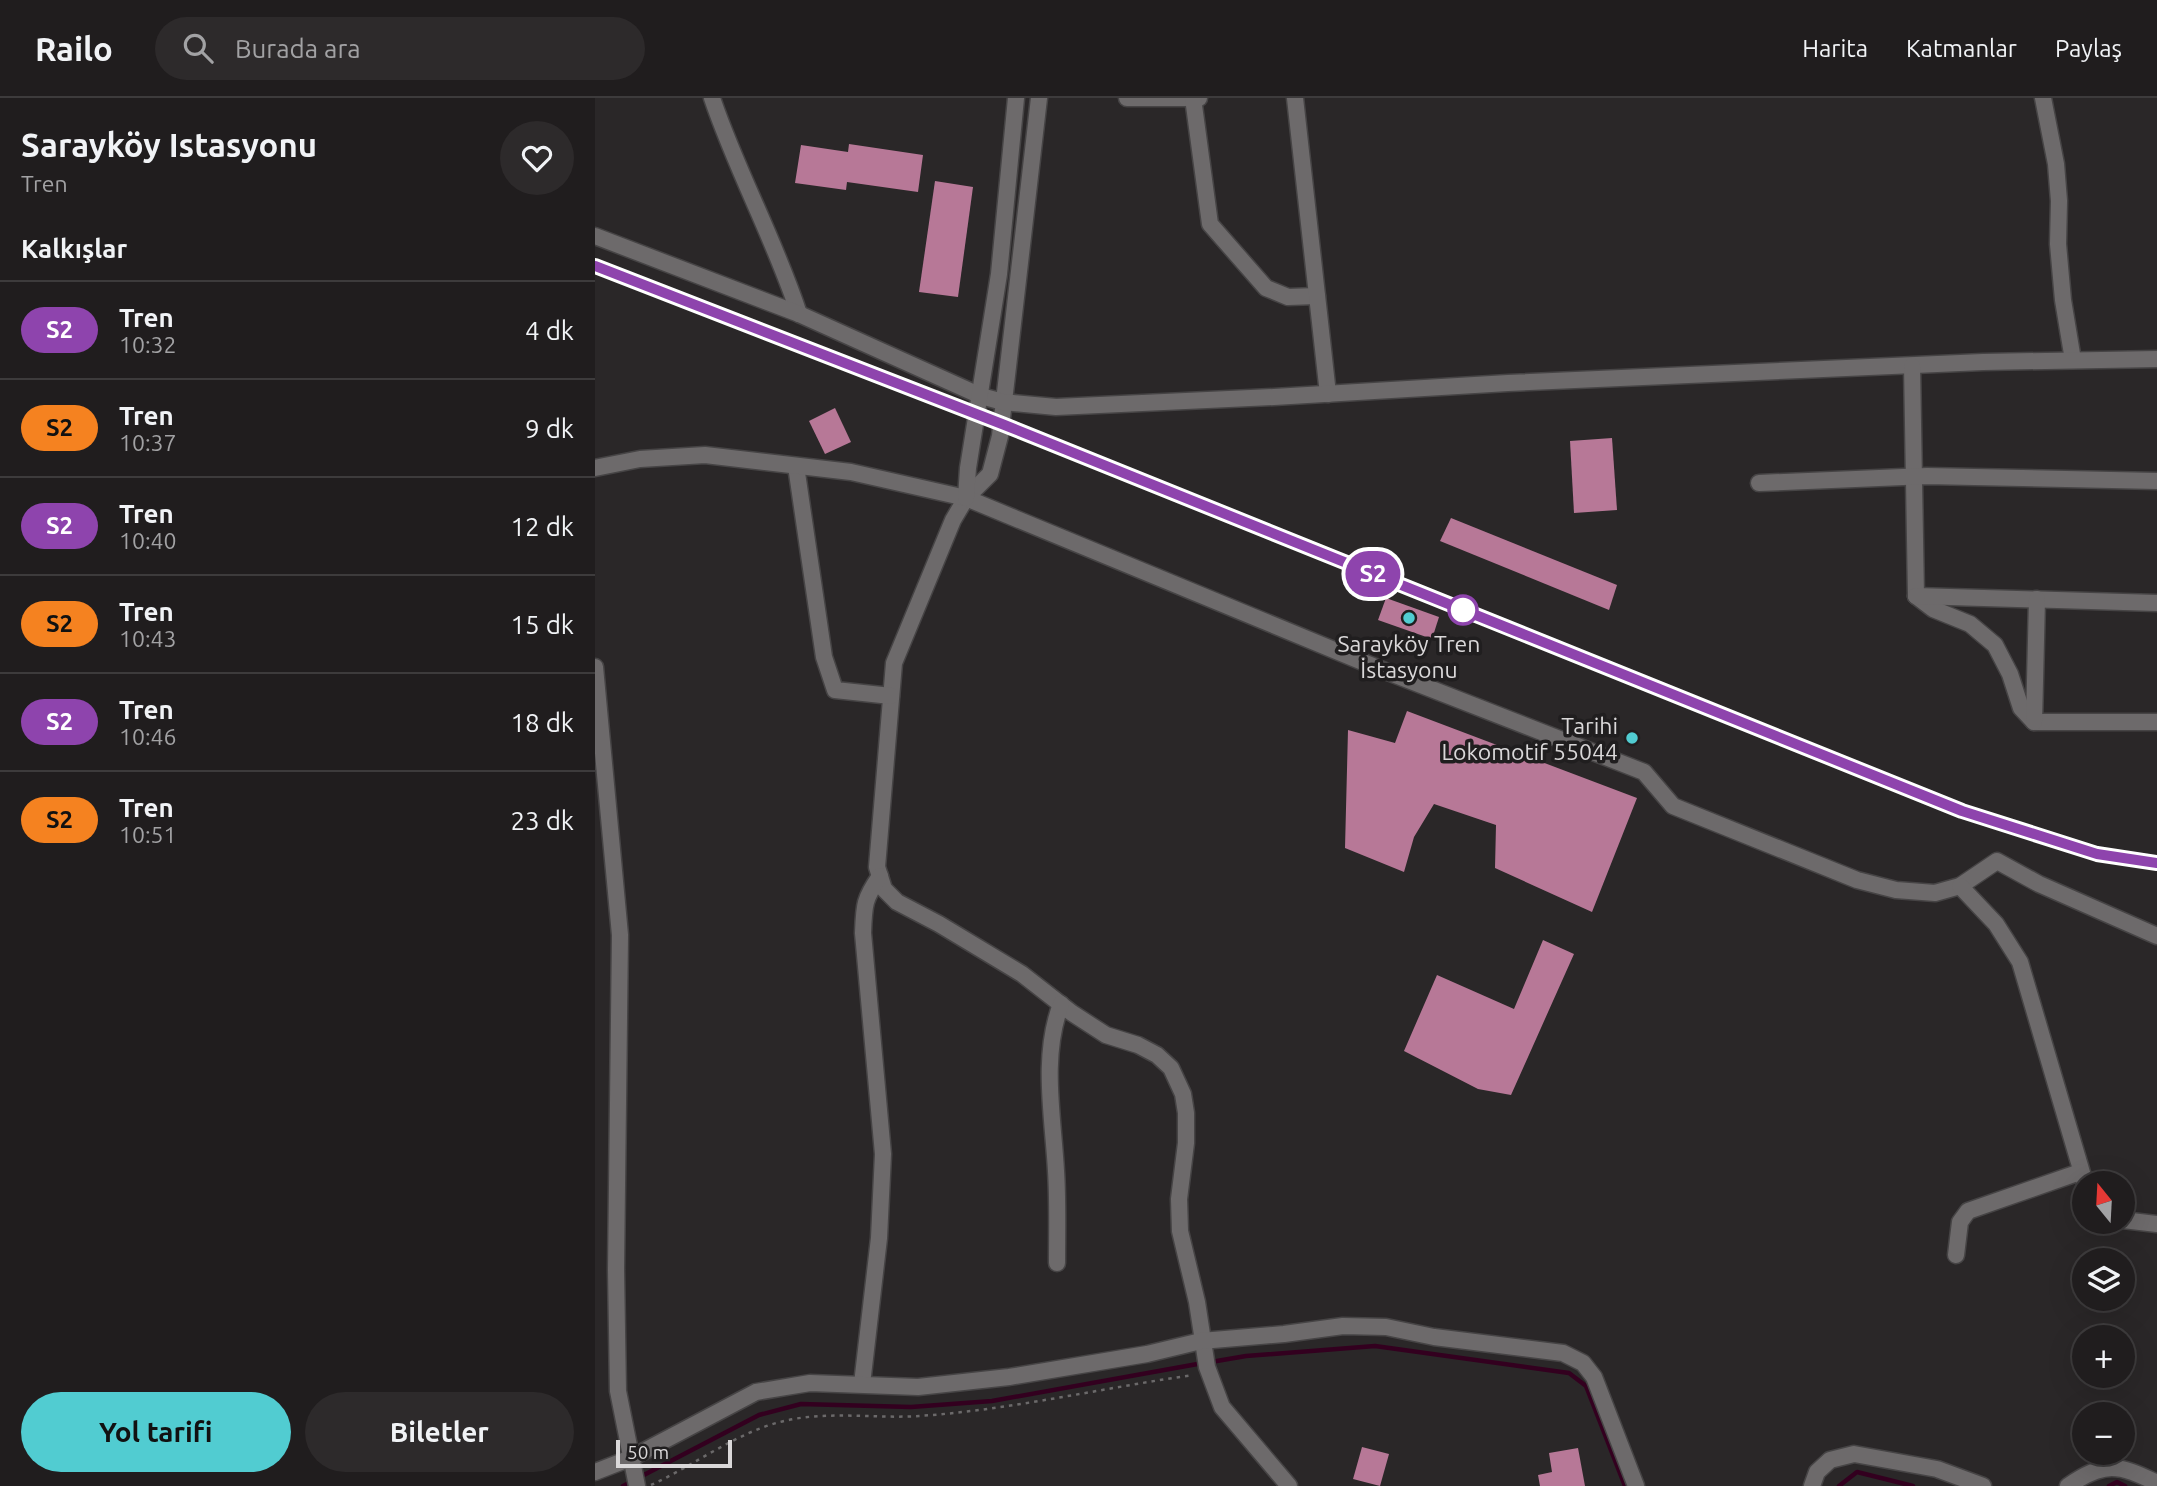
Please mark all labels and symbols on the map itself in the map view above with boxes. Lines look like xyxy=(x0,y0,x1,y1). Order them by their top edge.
line badge: S2 xyxy=(1341,551,1405,597)
unlabelled marker xyxy=(1448,595,1478,625)
marker: Sarayköy Tren İstasyonu xyxy=(1401,610,1417,626)
place label: Sarayköy Tren İstasyonu xyxy=(1338,631,1480,682)
place label: Tarihi Lokomotif 55044 xyxy=(1441,713,1618,764)
marker: Tarihi Lokomotif 55044 xyxy=(1624,730,1640,746)
north arrow xyxy=(2072,1171,2135,1234)
scale bar xyxy=(616,1437,731,1469)

